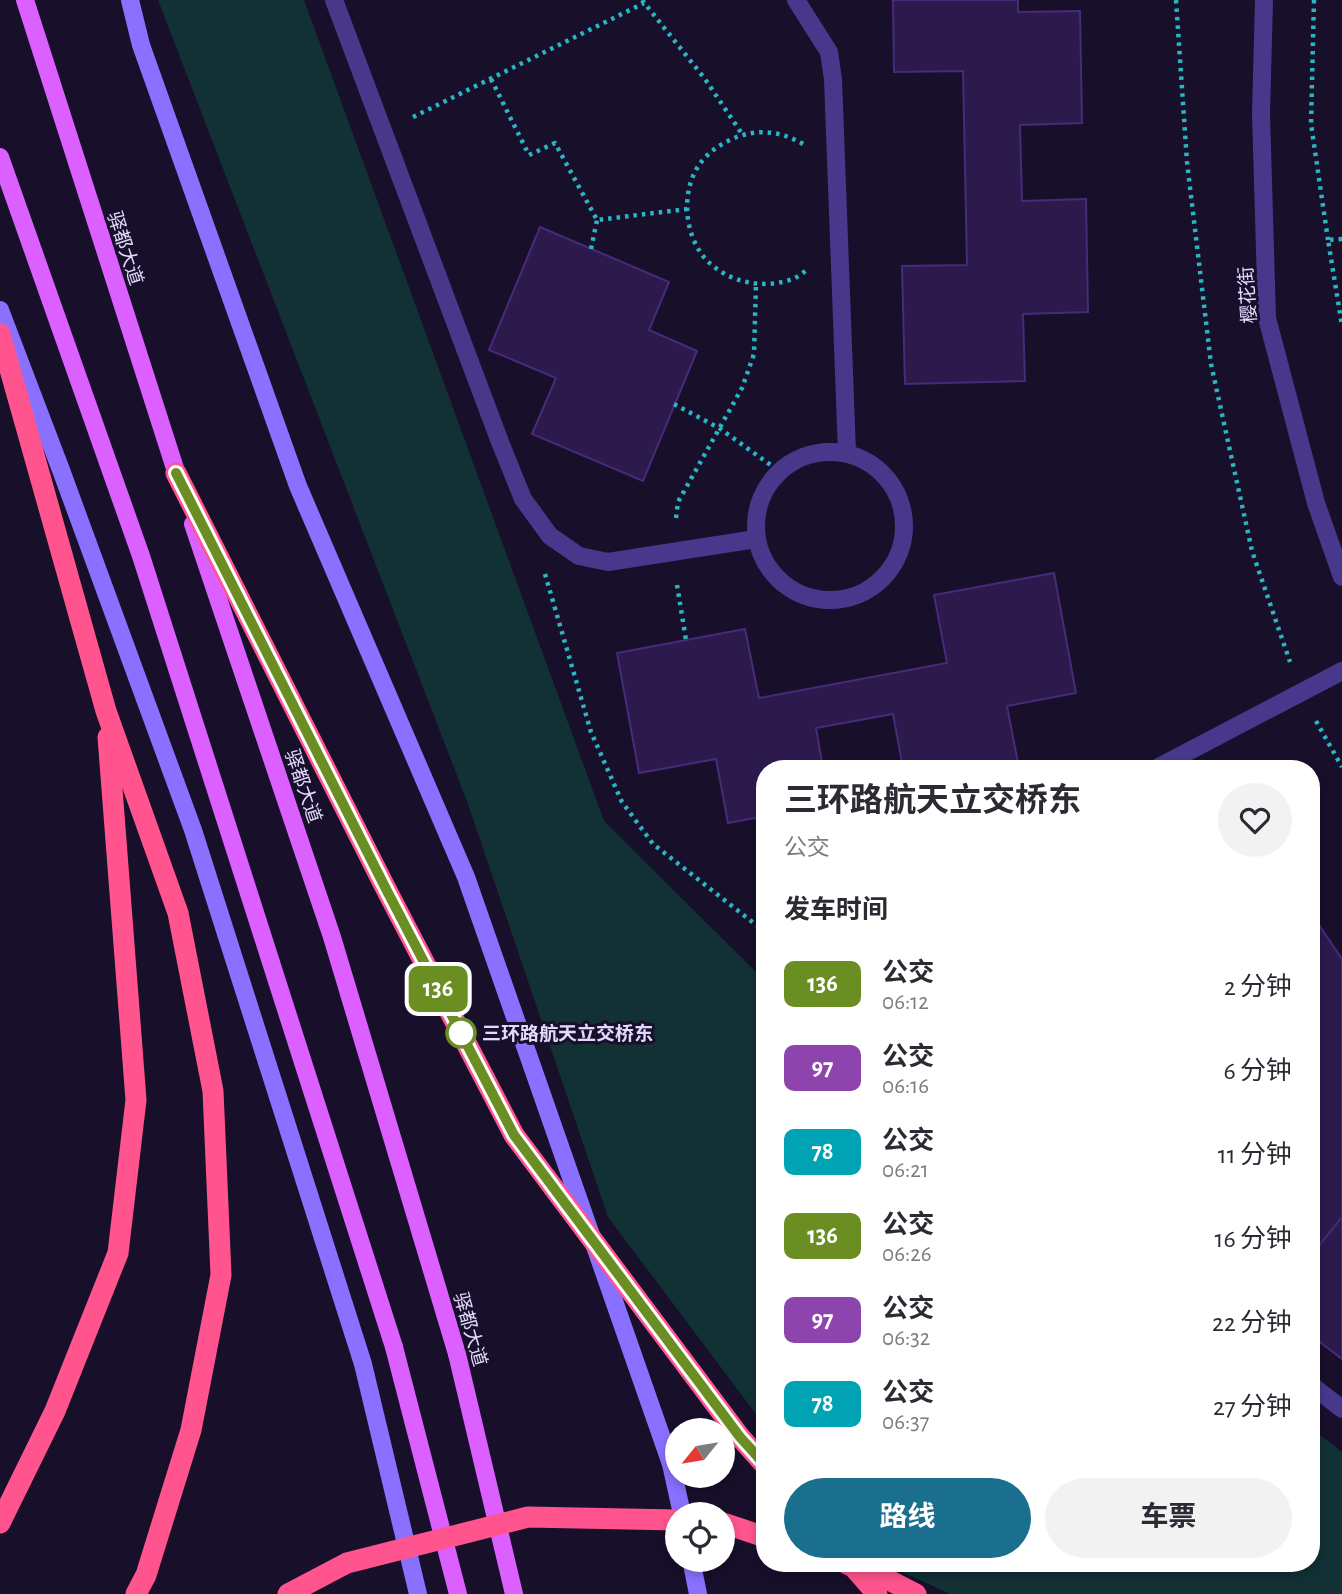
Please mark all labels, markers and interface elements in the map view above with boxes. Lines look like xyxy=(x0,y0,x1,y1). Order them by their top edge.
street label: 驿都大道 xyxy=(104,209,147,288)
street label: 樱花街 xyxy=(1236,266,1260,324)
street label: 驿都大道 xyxy=(281,747,326,826)
button: heart xyxy=(1218,783,1292,857)
text: 三环路航天立交桥东 xyxy=(784,785,1081,818)
text: 公交 xyxy=(784,837,830,860)
text: 发车时间 xyxy=(784,897,888,923)
text: 公交 xyxy=(882,960,934,986)
line badge: 136 xyxy=(398,966,478,1012)
text: 136 xyxy=(807,972,838,996)
text: 2 分钟 xyxy=(1224,974,1292,1000)
text: 136 xyxy=(423,977,453,1001)
text: 06:12 xyxy=(882,991,929,1014)
marker: 三环路航天立交桥东 xyxy=(446,1018,476,1048)
place label: 三环路航天立交桥东 xyxy=(482,1023,653,1044)
text: 公交 xyxy=(882,1044,934,1070)
text: 97 xyxy=(812,1056,833,1080)
text: 6 分钟 xyxy=(1223,1058,1292,1084)
text: 06:16 xyxy=(882,1075,929,1098)
text: 公交 xyxy=(882,1128,934,1154)
text: 78 xyxy=(811,1140,834,1164)
text: 11 分钟 xyxy=(1218,1142,1292,1168)
text: 06:21 xyxy=(882,1159,929,1182)
text: 公交 xyxy=(882,1212,934,1238)
text: 136 xyxy=(807,1224,838,1248)
text: 16 分钟 xyxy=(1215,1226,1292,1252)
text: 06:26 xyxy=(882,1243,932,1266)
street label: 驿都大道 xyxy=(450,1290,491,1369)
text: 公交 xyxy=(882,1296,934,1322)
text: 97 xyxy=(812,1308,833,1332)
text: 22 分钟 xyxy=(1212,1310,1292,1336)
text: 06:32 xyxy=(882,1327,930,1350)
text: 公交 xyxy=(882,1380,934,1406)
text: 78 xyxy=(811,1392,834,1416)
text: 27 分钟 xyxy=(1213,1394,1292,1420)
text: 06:37 xyxy=(882,1411,929,1434)
north arrow xyxy=(665,1418,735,1488)
map controls xyxy=(665,1418,735,1572)
button: 路线 xyxy=(784,1478,1031,1558)
button: 车票 xyxy=(1045,1478,1292,1558)
button: locate xyxy=(665,1502,735,1572)

